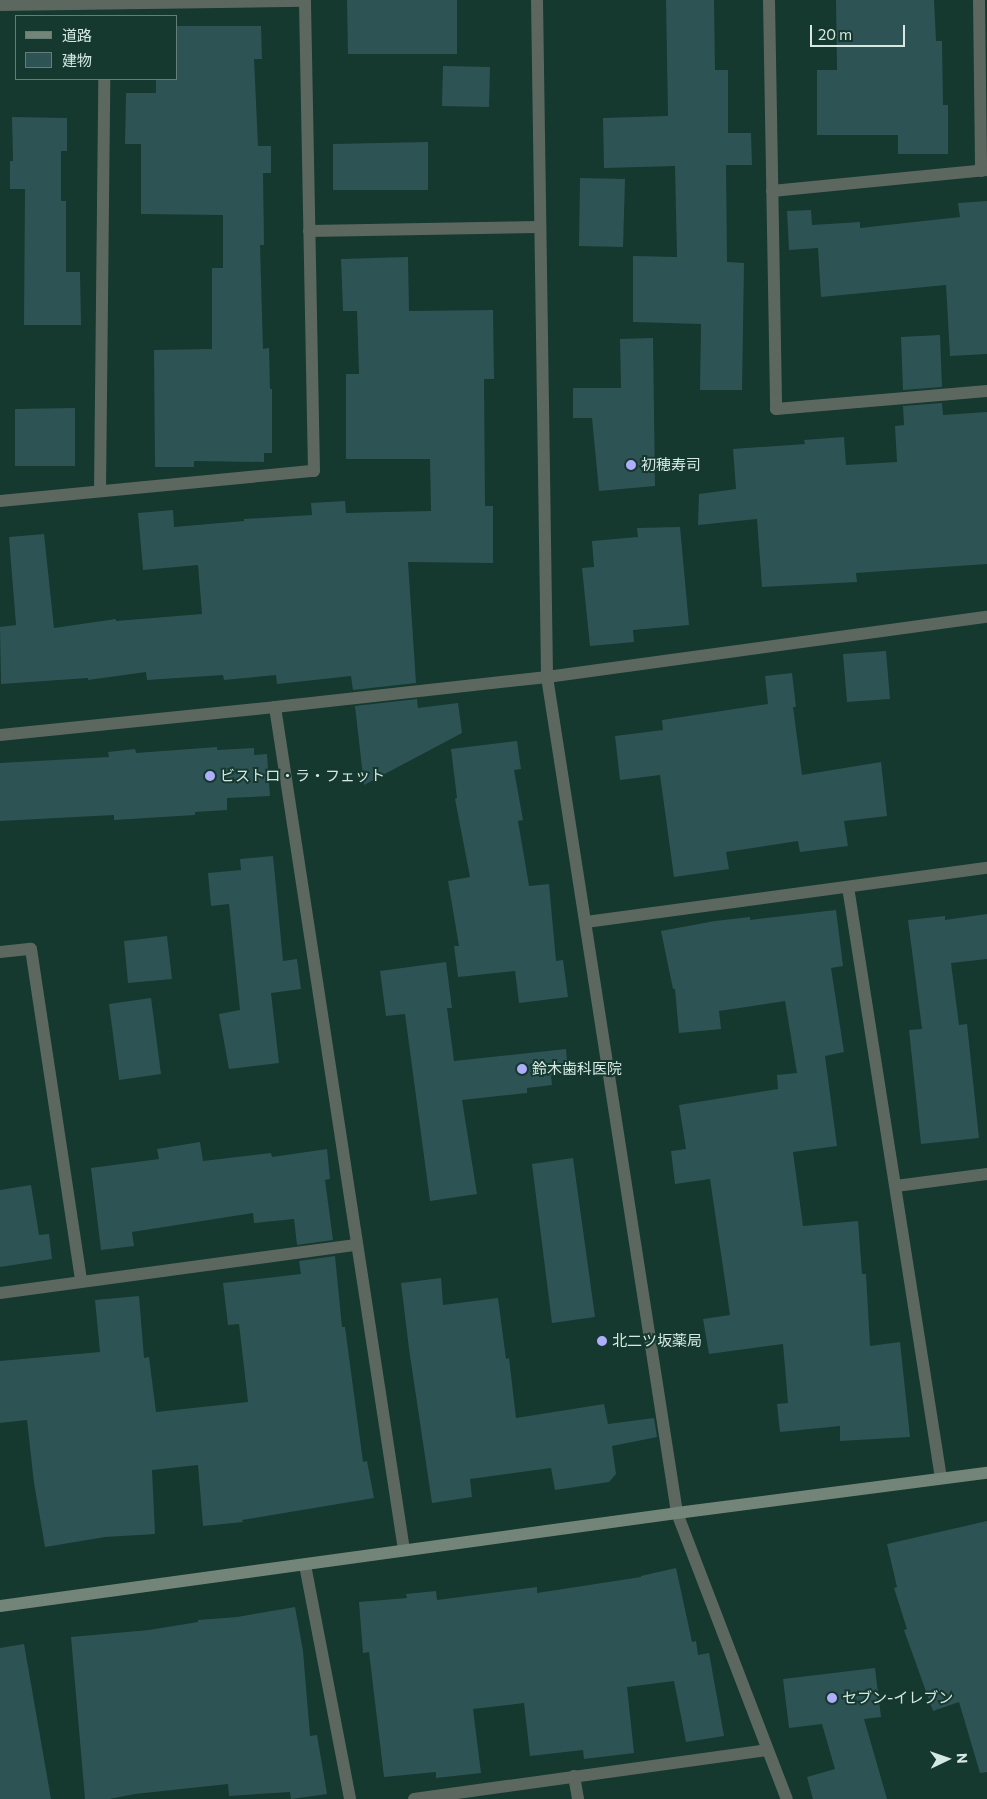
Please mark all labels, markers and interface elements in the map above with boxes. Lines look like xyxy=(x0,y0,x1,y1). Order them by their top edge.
legend xyxy=(15,15,178,80)
scale bar xyxy=(812,15,907,47)
text: 20 m xyxy=(818,25,852,43)
text: 道路 xyxy=(62,26,92,44)
text: 建物 xyxy=(62,51,92,69)
place label: 初穂寿司 xyxy=(641,456,701,474)
marker: 初穂寿司 xyxy=(625,459,637,471)
place label: ビストロ・ラ・フェット xyxy=(220,767,385,785)
marker: ビストロ・ラ・フェット xyxy=(204,770,216,782)
place label: 鈴木歯科医院 xyxy=(532,1060,622,1078)
marker: 鈴木歯科医院 xyxy=(516,1063,528,1075)
place label: 北二ツ坂薬局 xyxy=(612,1332,702,1350)
marker: 北二ツ坂薬局 xyxy=(596,1335,608,1347)
place label: セブン-イレブン xyxy=(842,1689,953,1707)
marker: セブン-イレブン xyxy=(826,1692,838,1704)
north arrow xyxy=(922,1734,972,1784)
text: N xyxy=(954,1753,971,1764)

